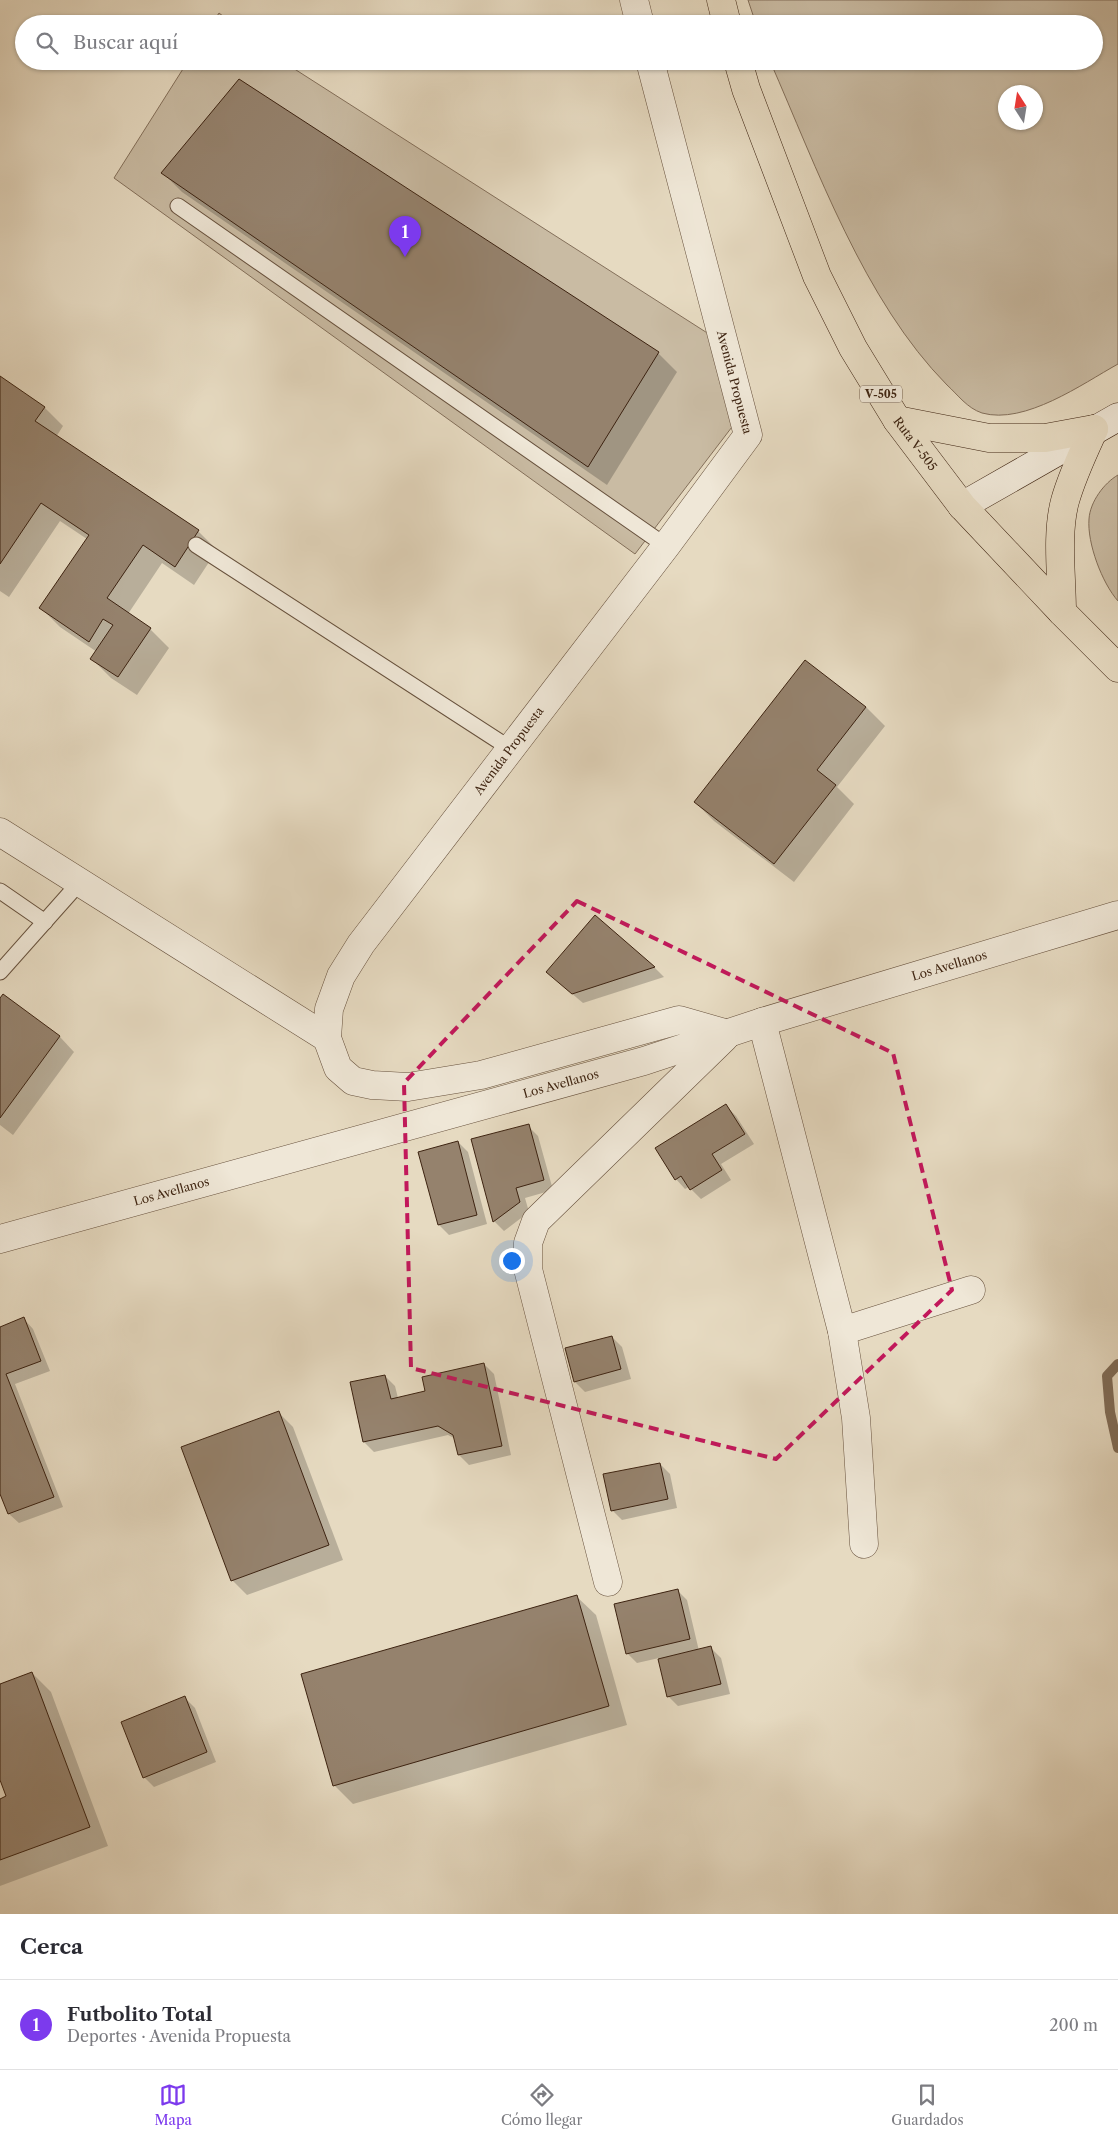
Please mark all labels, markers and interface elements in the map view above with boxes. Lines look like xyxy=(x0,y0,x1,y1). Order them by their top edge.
search box xyxy=(15,15,1103,70)
icon: search xyxy=(33,29,61,57)
text: Buscar aquí xyxy=(73,31,178,54)
north arrow xyxy=(998,85,1043,130)
pin: 1 xyxy=(389,216,421,257)
street label: Avenida Propuesta xyxy=(714,328,756,436)
road number: V-505 xyxy=(860,386,902,402)
street label: Ruta V-505 xyxy=(890,414,941,473)
street label: Avenida Propuesta xyxy=(470,703,547,798)
street label: Los Avellanos xyxy=(910,947,989,984)
street label: Los Avellanos xyxy=(521,1066,600,1101)
street label: Los Avellanos xyxy=(132,1173,211,1209)
your location xyxy=(499,1248,525,1274)
text: Cerca xyxy=(20,1934,83,1959)
text: Futbolito Total xyxy=(67,2003,212,2026)
text: 1 xyxy=(32,2015,40,2035)
text: 200 m xyxy=(1049,2015,1098,2035)
text: Deportes · Avenida Propuesta xyxy=(67,2026,291,2046)
tab: Mapa xyxy=(154,2081,192,2129)
tab: Cómo llegar xyxy=(501,2081,582,2129)
tab: Guardados xyxy=(891,2081,963,2129)

